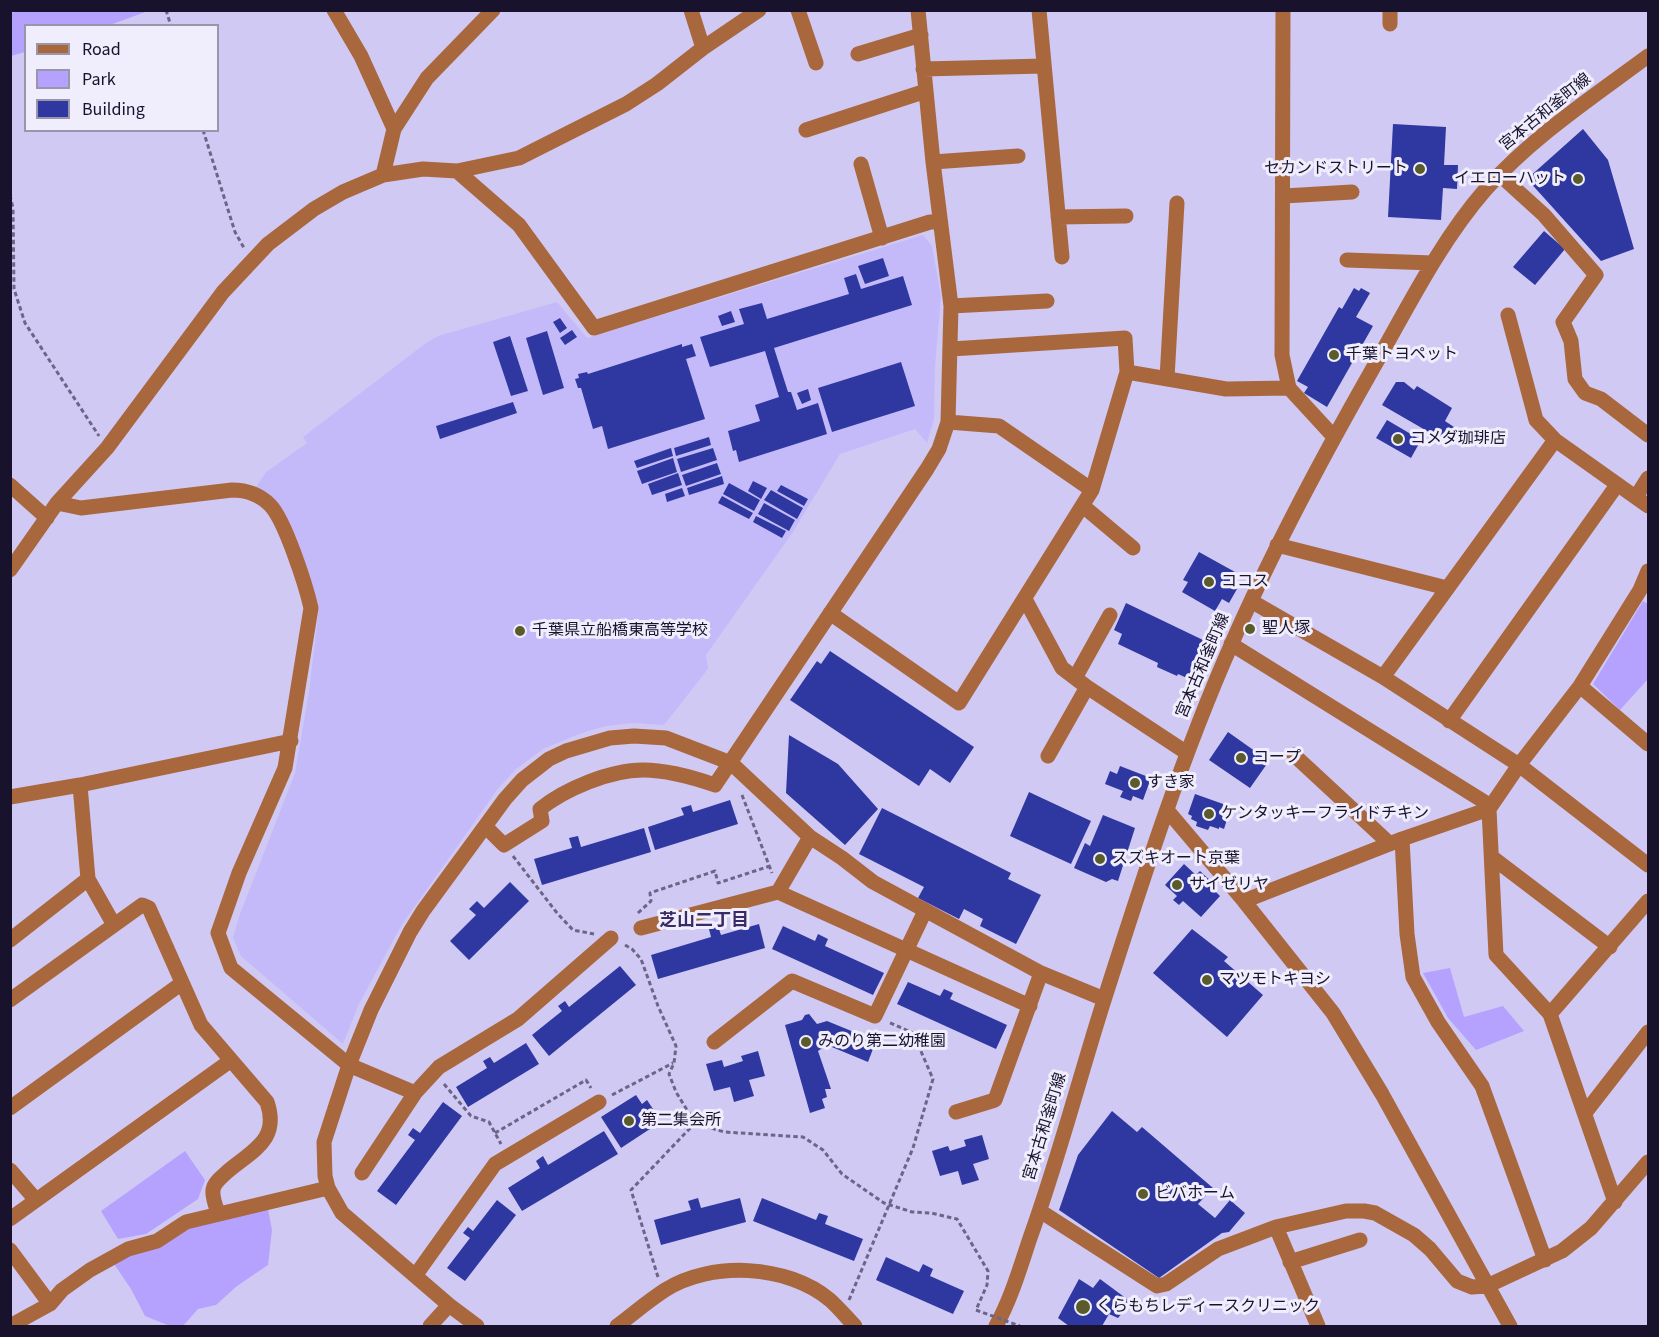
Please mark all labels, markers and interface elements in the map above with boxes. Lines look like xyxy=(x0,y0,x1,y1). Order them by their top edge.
legend xyxy=(24,24,219,132)
text: Road xyxy=(82,37,121,62)
text: Park xyxy=(82,67,116,92)
street label: 宮本古和釜町線 xyxy=(1496,70,1596,156)
text: Building xyxy=(82,97,145,122)
place label: セカンドストリート xyxy=(1264,159,1408,179)
marker: セカンドストリート xyxy=(1413,162,1427,176)
place label: イエローハット xyxy=(1454,169,1566,189)
marker: イエローハット xyxy=(1571,172,1585,186)
place label: 千葉トヨペット xyxy=(1346,345,1458,365)
marker: 千葉トヨペット xyxy=(1327,348,1341,362)
place label: コメダ珈琲店 xyxy=(1410,429,1506,449)
marker: コメダ珈琲店 xyxy=(1391,432,1405,446)
place label: ココス xyxy=(1221,572,1269,592)
marker: ココス xyxy=(1202,575,1216,589)
street label: 宮本古和釜町線 xyxy=(1173,611,1235,721)
place label: 聖人塚 xyxy=(1262,619,1310,639)
place label: 千葉県立船橋東高等学校 xyxy=(532,621,708,641)
marker: 聖人塚 xyxy=(1243,622,1257,636)
marker: 千葉県立船橋東高等学校 xyxy=(513,624,527,638)
place label: コープ xyxy=(1253,748,1301,768)
marker: コープ xyxy=(1234,751,1248,765)
place label: すき家 xyxy=(1147,773,1195,793)
marker: すき家 xyxy=(1128,776,1142,790)
place label: ケンタッキーフライドチキン xyxy=(1221,804,1429,824)
marker: ケンタッキーフライドチキン xyxy=(1202,807,1216,821)
place label: スズキオート京葉 xyxy=(1112,849,1240,869)
marker: スズキオート京葉 xyxy=(1093,852,1107,866)
place label: サイゼリヤ xyxy=(1189,875,1269,895)
marker: サイゼリヤ xyxy=(1170,878,1184,892)
district label: 芝山二丁目 xyxy=(659,911,749,933)
place label: マツモトキヨシ xyxy=(1219,970,1331,990)
marker: マツモトキヨシ xyxy=(1200,973,1214,987)
place label: みのり第二幼稚園 xyxy=(818,1032,946,1052)
marker: みのり第二幼稚園 xyxy=(799,1035,813,1049)
street label: 宮本古和釜町線 xyxy=(1020,1071,1072,1183)
place label: 第二集会所 xyxy=(641,1111,721,1131)
marker: 第二集会所 xyxy=(622,1114,636,1128)
place label: ビバホーム xyxy=(1155,1184,1235,1204)
marker: ビバホーム xyxy=(1136,1187,1150,1201)
place label: くらもちレディースクリニック xyxy=(1096,1297,1320,1317)
marker: くらもちレディースクリニック xyxy=(1074,1298,1092,1316)

